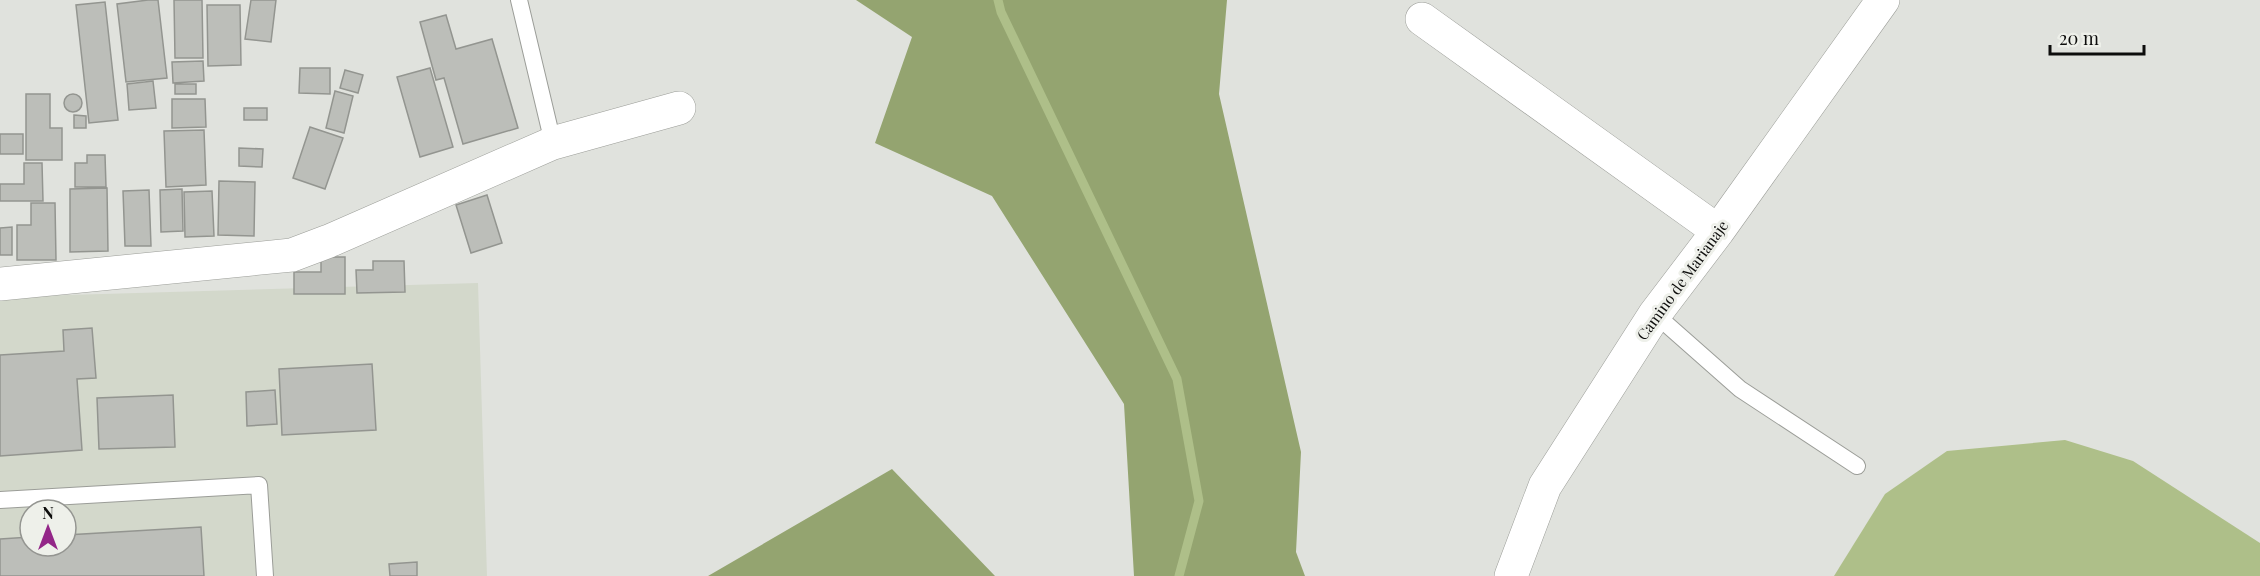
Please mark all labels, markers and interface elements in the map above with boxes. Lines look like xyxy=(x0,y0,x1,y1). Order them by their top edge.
scale bar xyxy=(2050,18,2144,56)
text: 20 m xyxy=(2059,26,2099,50)
street label: Camino de Marianaje xyxy=(1632,216,1732,344)
north arrow xyxy=(18,498,78,558)
text: N xyxy=(42,502,54,523)

